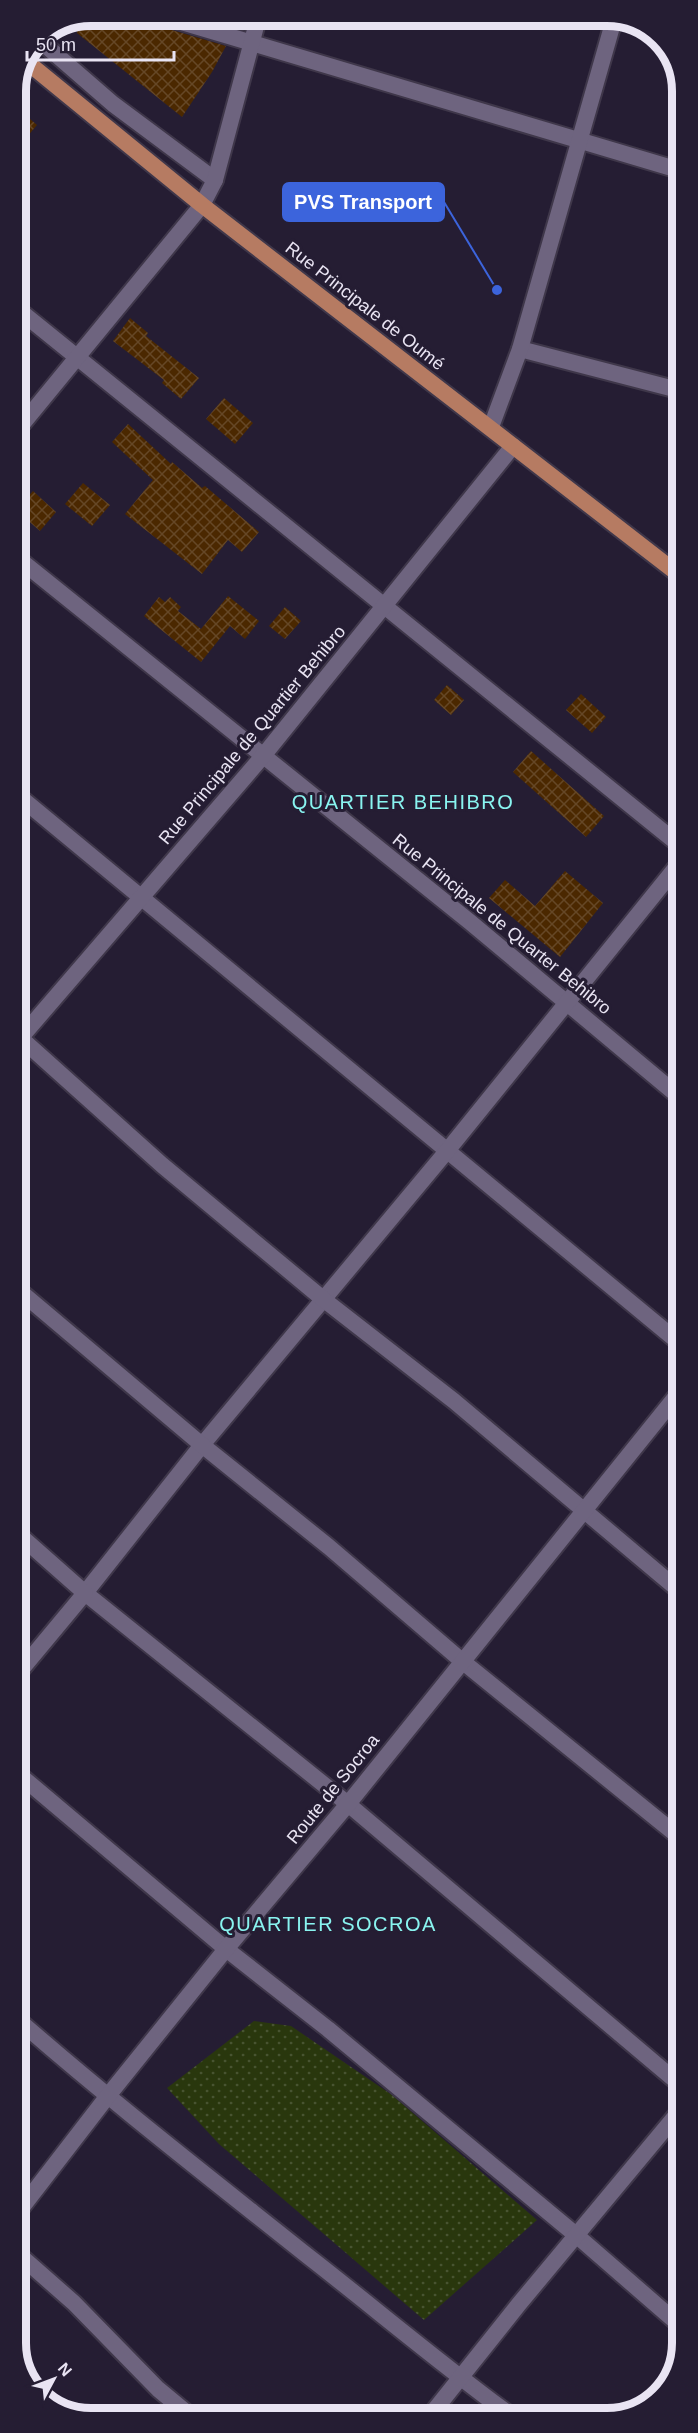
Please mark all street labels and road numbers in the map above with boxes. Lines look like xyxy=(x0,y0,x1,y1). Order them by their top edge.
street label: Rue Principale de Oumé xyxy=(282,238,448,374)
street label: Rue Principale de Quartier Behibro xyxy=(155,622,349,848)
street label: Rue Principale de Quarter Behibro xyxy=(389,830,615,1018)
street label: Route de Socroa xyxy=(283,1729,384,1848)

